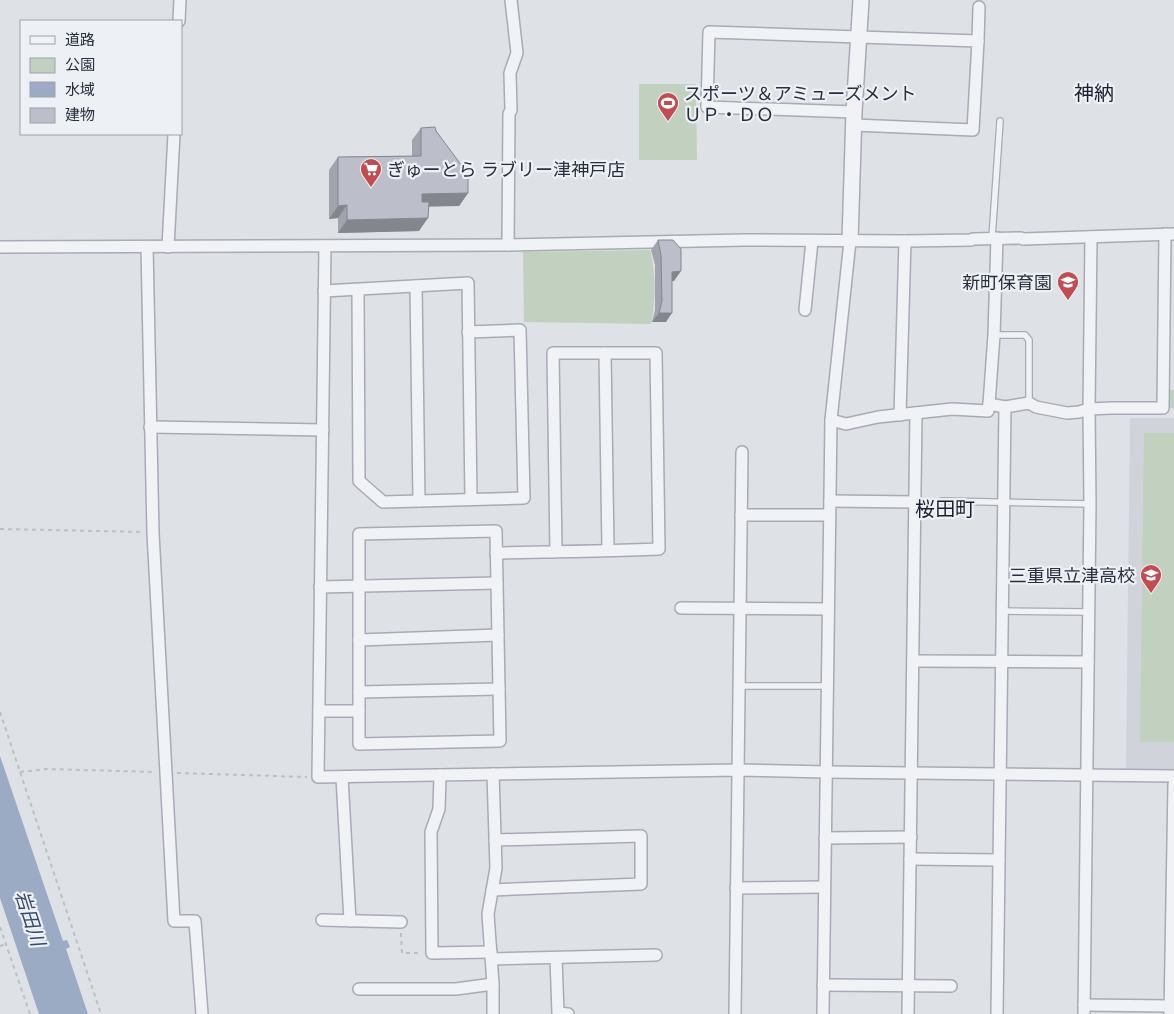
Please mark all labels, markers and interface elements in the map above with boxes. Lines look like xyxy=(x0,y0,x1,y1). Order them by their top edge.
legend xyxy=(20,20,182,135)
text: 道路 xyxy=(65,30,95,48)
text: 公園 xyxy=(65,55,95,73)
text: 水域 xyxy=(65,80,95,98)
district label: 神納 xyxy=(1074,80,1114,104)
place label: スポーツ＆アミューズメント ＵＰ・ＤＯ xyxy=(684,82,916,125)
sports icon: スポーツ＆アミューズメント ＵＰ・ＤＯ xyxy=(656,91,680,122)
text: 建物 xyxy=(65,105,95,123)
supermarket icon: ぎゅーとら ラブリー津神戸店 xyxy=(359,157,383,188)
place label: ぎゅーとら ラブリー津神戸店 xyxy=(387,158,625,180)
school or university icon: 新町保育園 xyxy=(1056,270,1080,301)
place label: 新町保育園 xyxy=(962,271,1052,293)
district label: 桜田町 xyxy=(915,496,975,520)
school or university icon: 三重県立津高校 xyxy=(1139,563,1163,594)
place label: 三重県立津高校 xyxy=(1009,564,1135,586)
water label: 岩田川 xyxy=(11,887,51,951)

